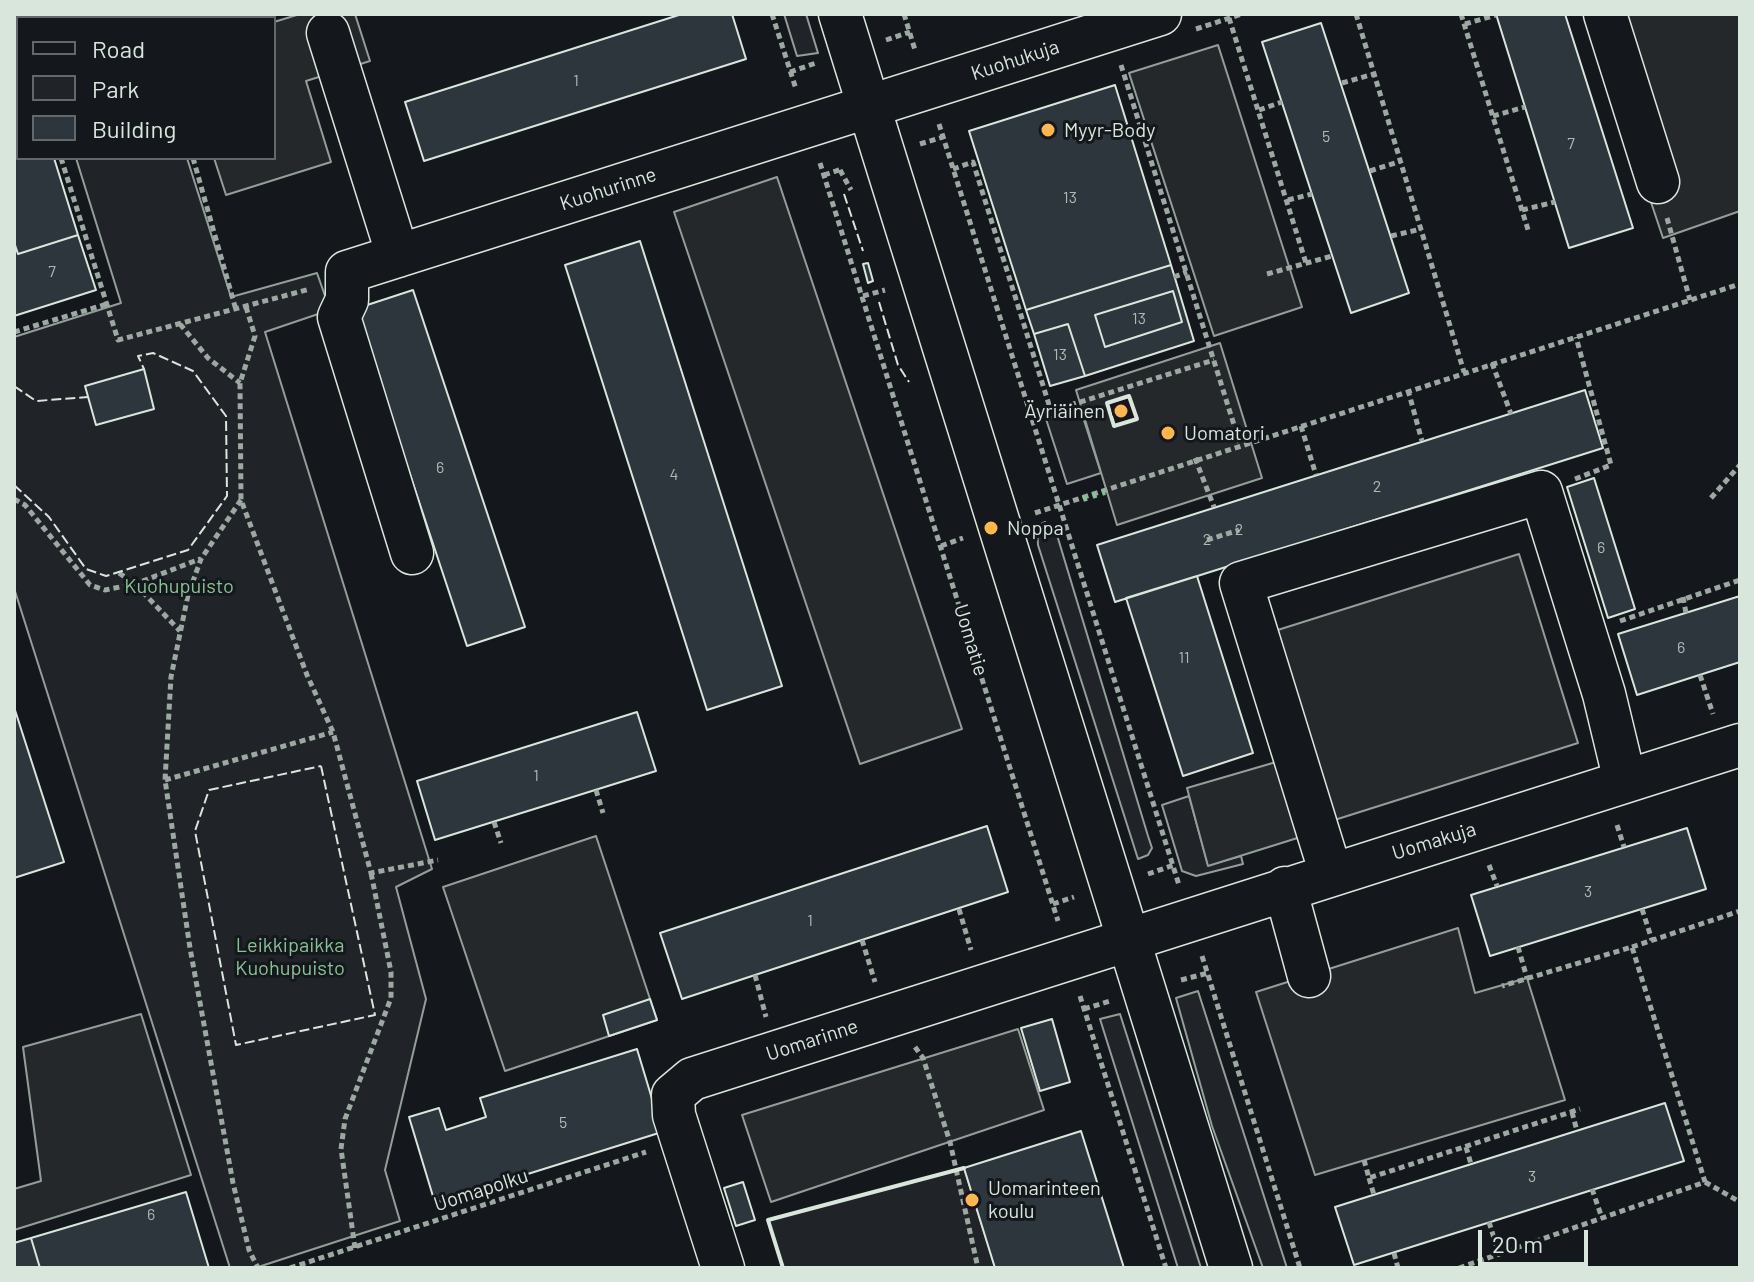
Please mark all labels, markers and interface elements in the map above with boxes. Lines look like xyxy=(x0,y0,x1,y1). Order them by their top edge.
legend xyxy=(16,16,276,160)
text: Road xyxy=(92,34,145,63)
street label: Kuohukuja xyxy=(968,34,1062,86)
house number: 1 xyxy=(573,71,579,91)
text: Park xyxy=(92,74,139,103)
text: Building xyxy=(92,114,176,143)
place label: Myyr-Body xyxy=(1064,118,1155,142)
marker: Myyr-Body xyxy=(1039,121,1057,139)
house number: 5 xyxy=(1322,127,1330,147)
house number: 7 xyxy=(1567,134,1575,154)
street label: Kuohurinne xyxy=(557,162,659,216)
house number: 13 xyxy=(1063,188,1077,208)
house number: 7 xyxy=(48,262,56,282)
house number: 13 xyxy=(1132,309,1146,329)
house number: 13 xyxy=(1053,345,1067,365)
place label: Äyriäinen xyxy=(1024,399,1105,423)
marker: Äyriäinen xyxy=(1112,402,1130,420)
place label: Uomatori xyxy=(1184,421,1265,445)
marker: Uomatori xyxy=(1159,424,1177,442)
house number: 6 xyxy=(436,458,444,478)
house number: 4 xyxy=(670,465,678,485)
house number: 2 xyxy=(1373,477,1381,497)
place label: Noppa xyxy=(1007,516,1064,540)
marker: Noppa xyxy=(982,519,1000,537)
house number: 2 xyxy=(1235,520,1243,540)
house number: 2 xyxy=(1203,530,1211,550)
house number: 6 xyxy=(1597,538,1605,558)
park label: Kuohupuisto xyxy=(124,574,234,598)
street label: Uomatie xyxy=(949,601,993,679)
house number: 6 xyxy=(1677,638,1685,658)
house number: 11 xyxy=(1178,648,1190,668)
house number: 1 xyxy=(533,766,539,786)
street label: Uomakuja xyxy=(1389,817,1479,865)
house number: 3 xyxy=(1584,882,1592,902)
house number: 1 xyxy=(807,911,813,931)
park label: Leikkipaikka Kuohupuisto xyxy=(235,933,345,980)
street label: Uomarinne xyxy=(763,1014,861,1066)
house number: 5 xyxy=(559,1113,567,1133)
street label: Uomapolku xyxy=(431,1163,531,1217)
house number: 3 xyxy=(1528,1167,1536,1187)
place label: Uomarinteen koulu xyxy=(988,1176,1101,1223)
marker: Uomarinteen koulu xyxy=(963,1191,981,1209)
house number: 6 xyxy=(147,1205,155,1225)
scale bar xyxy=(1482,1214,1592,1264)
text: 20 m xyxy=(1492,1229,1543,1258)

